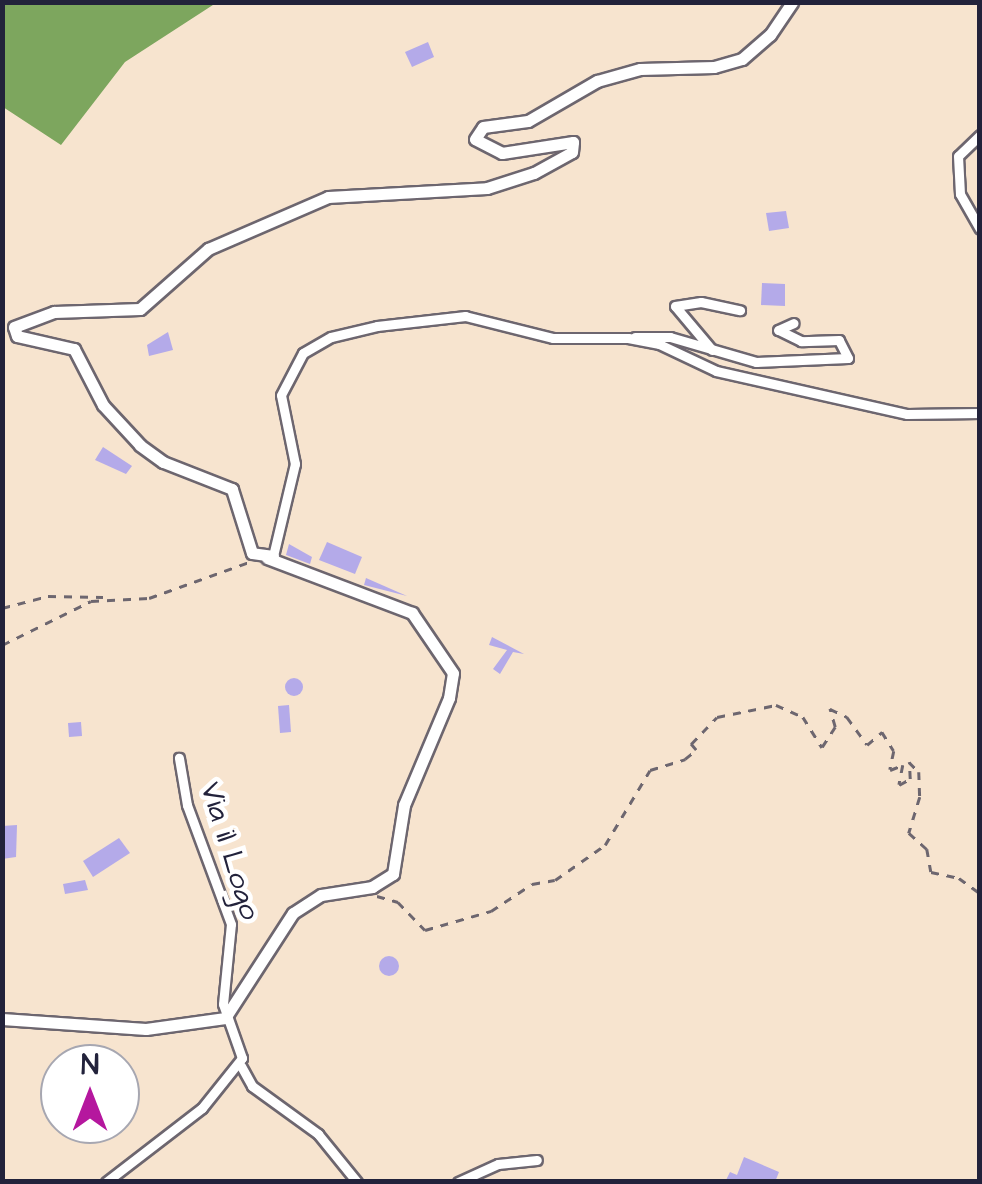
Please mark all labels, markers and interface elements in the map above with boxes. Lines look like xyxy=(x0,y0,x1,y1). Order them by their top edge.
street label: Via il Logo xyxy=(192,778,268,924)
north arrow xyxy=(40,1044,140,1144)
text: N xyxy=(81,1046,99,1085)

